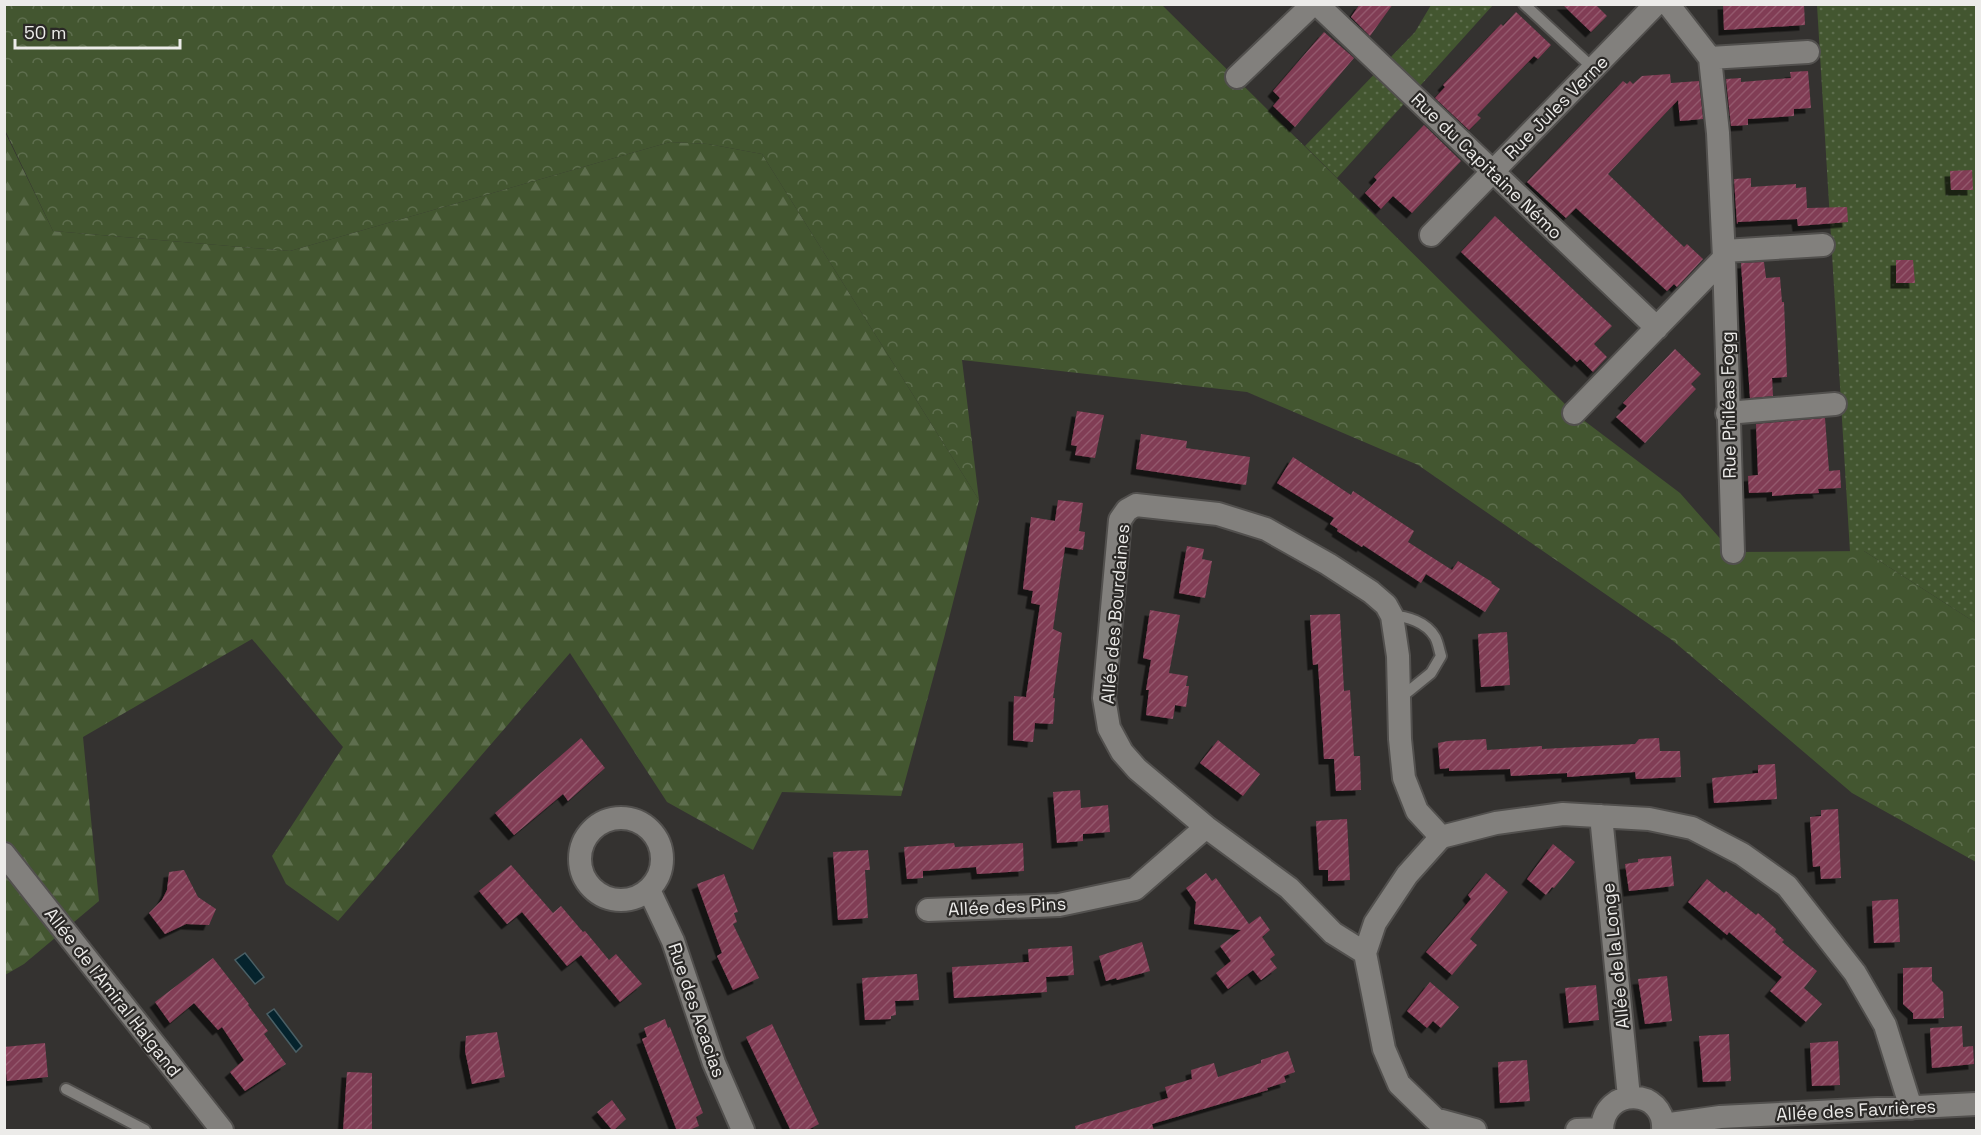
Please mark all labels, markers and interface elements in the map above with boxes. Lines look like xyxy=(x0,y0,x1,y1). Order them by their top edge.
scale bar xyxy=(15,12,180,50)
text: 50 m xyxy=(24,21,66,44)
street label: Rue Jules Verne xyxy=(1499,50,1613,164)
street label: Rue du Capitaine Némo xyxy=(1407,88,1567,244)
street label: Rue Philéas Fogg xyxy=(1715,331,1741,479)
street label: Allée des Bourdaines xyxy=(1096,523,1134,705)
street label: Allée de la Longe xyxy=(1596,882,1634,1030)
street label: Allée des Pins xyxy=(947,891,1067,921)
street label: Allée de l'Amiral Halgand xyxy=(40,903,186,1081)
street label: Rue des Acacias xyxy=(663,940,731,1080)
street label: Allée des Favrières xyxy=(1775,1094,1937,1126)

